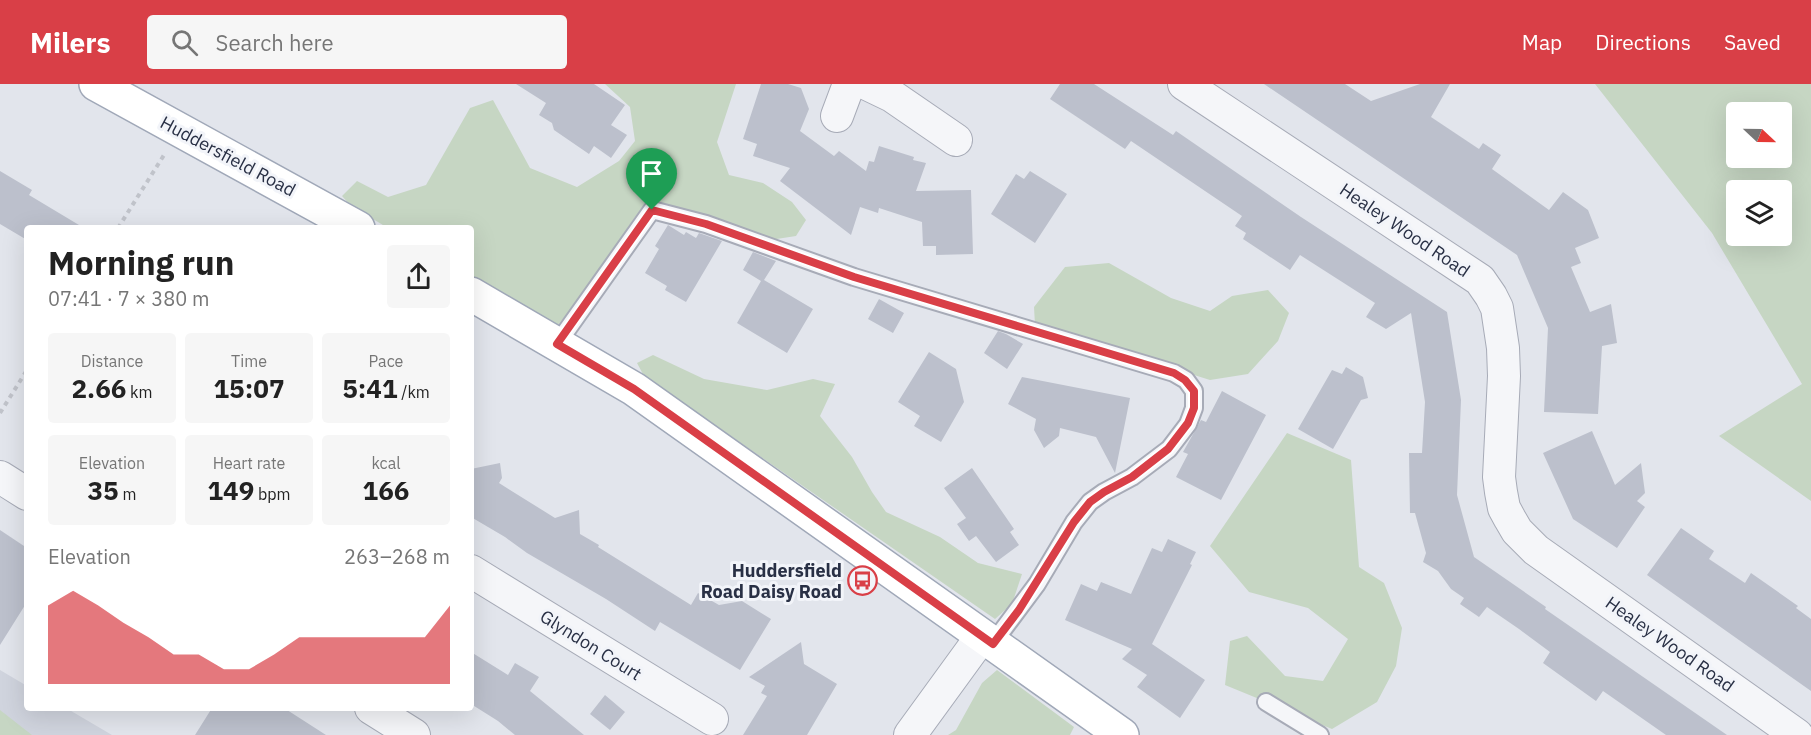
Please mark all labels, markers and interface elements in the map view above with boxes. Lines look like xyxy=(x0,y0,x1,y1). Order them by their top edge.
search box xyxy=(147,15,567,69)
text: Milers xyxy=(30,24,111,61)
icon: search xyxy=(168,26,201,59)
text: Search here xyxy=(216,28,334,57)
text: Map xyxy=(1522,28,1562,56)
text: Directions xyxy=(1595,28,1691,56)
text: Saved xyxy=(1724,28,1781,56)
north arrow xyxy=(1726,102,1792,168)
map controls xyxy=(1726,102,1792,246)
street label: Huddersfield Road xyxy=(156,111,300,201)
pin xyxy=(626,148,677,210)
icon: arrive xyxy=(635,157,668,190)
street label: Healey Wood Road xyxy=(1336,178,1474,282)
button: layers xyxy=(1726,180,1792,246)
text: Morning run xyxy=(48,241,234,284)
button: share xyxy=(387,245,450,308)
text: 07:41 · 7 × 380 m xyxy=(48,285,209,312)
text: Distance xyxy=(81,351,143,371)
text: Time xyxy=(231,351,267,371)
text: Pace xyxy=(369,351,403,371)
text: 2.66 xyxy=(71,371,126,405)
text: 15:07 xyxy=(214,371,284,405)
text: 5:41 xyxy=(342,371,398,405)
text: km xyxy=(126,382,153,402)
text: /km xyxy=(398,382,430,402)
text: Elevation xyxy=(79,453,145,473)
text: Heart rate xyxy=(213,453,285,473)
text: kcal xyxy=(371,453,401,473)
text: 35 xyxy=(88,473,119,507)
text: 149 xyxy=(207,473,254,507)
text: 166 xyxy=(363,473,409,507)
text: m xyxy=(119,484,136,504)
text: bpm xyxy=(254,484,291,504)
text: Elevation xyxy=(48,543,131,570)
text: 263–268 m xyxy=(344,543,450,570)
place label: Huddersfield Road Daisy Road xyxy=(701,559,842,603)
bus stop icon: Huddersfield Road Daisy Road xyxy=(847,564,879,596)
street label: Healey Wood Road xyxy=(1601,591,1739,697)
street label: Glyndon Court xyxy=(536,605,646,685)

